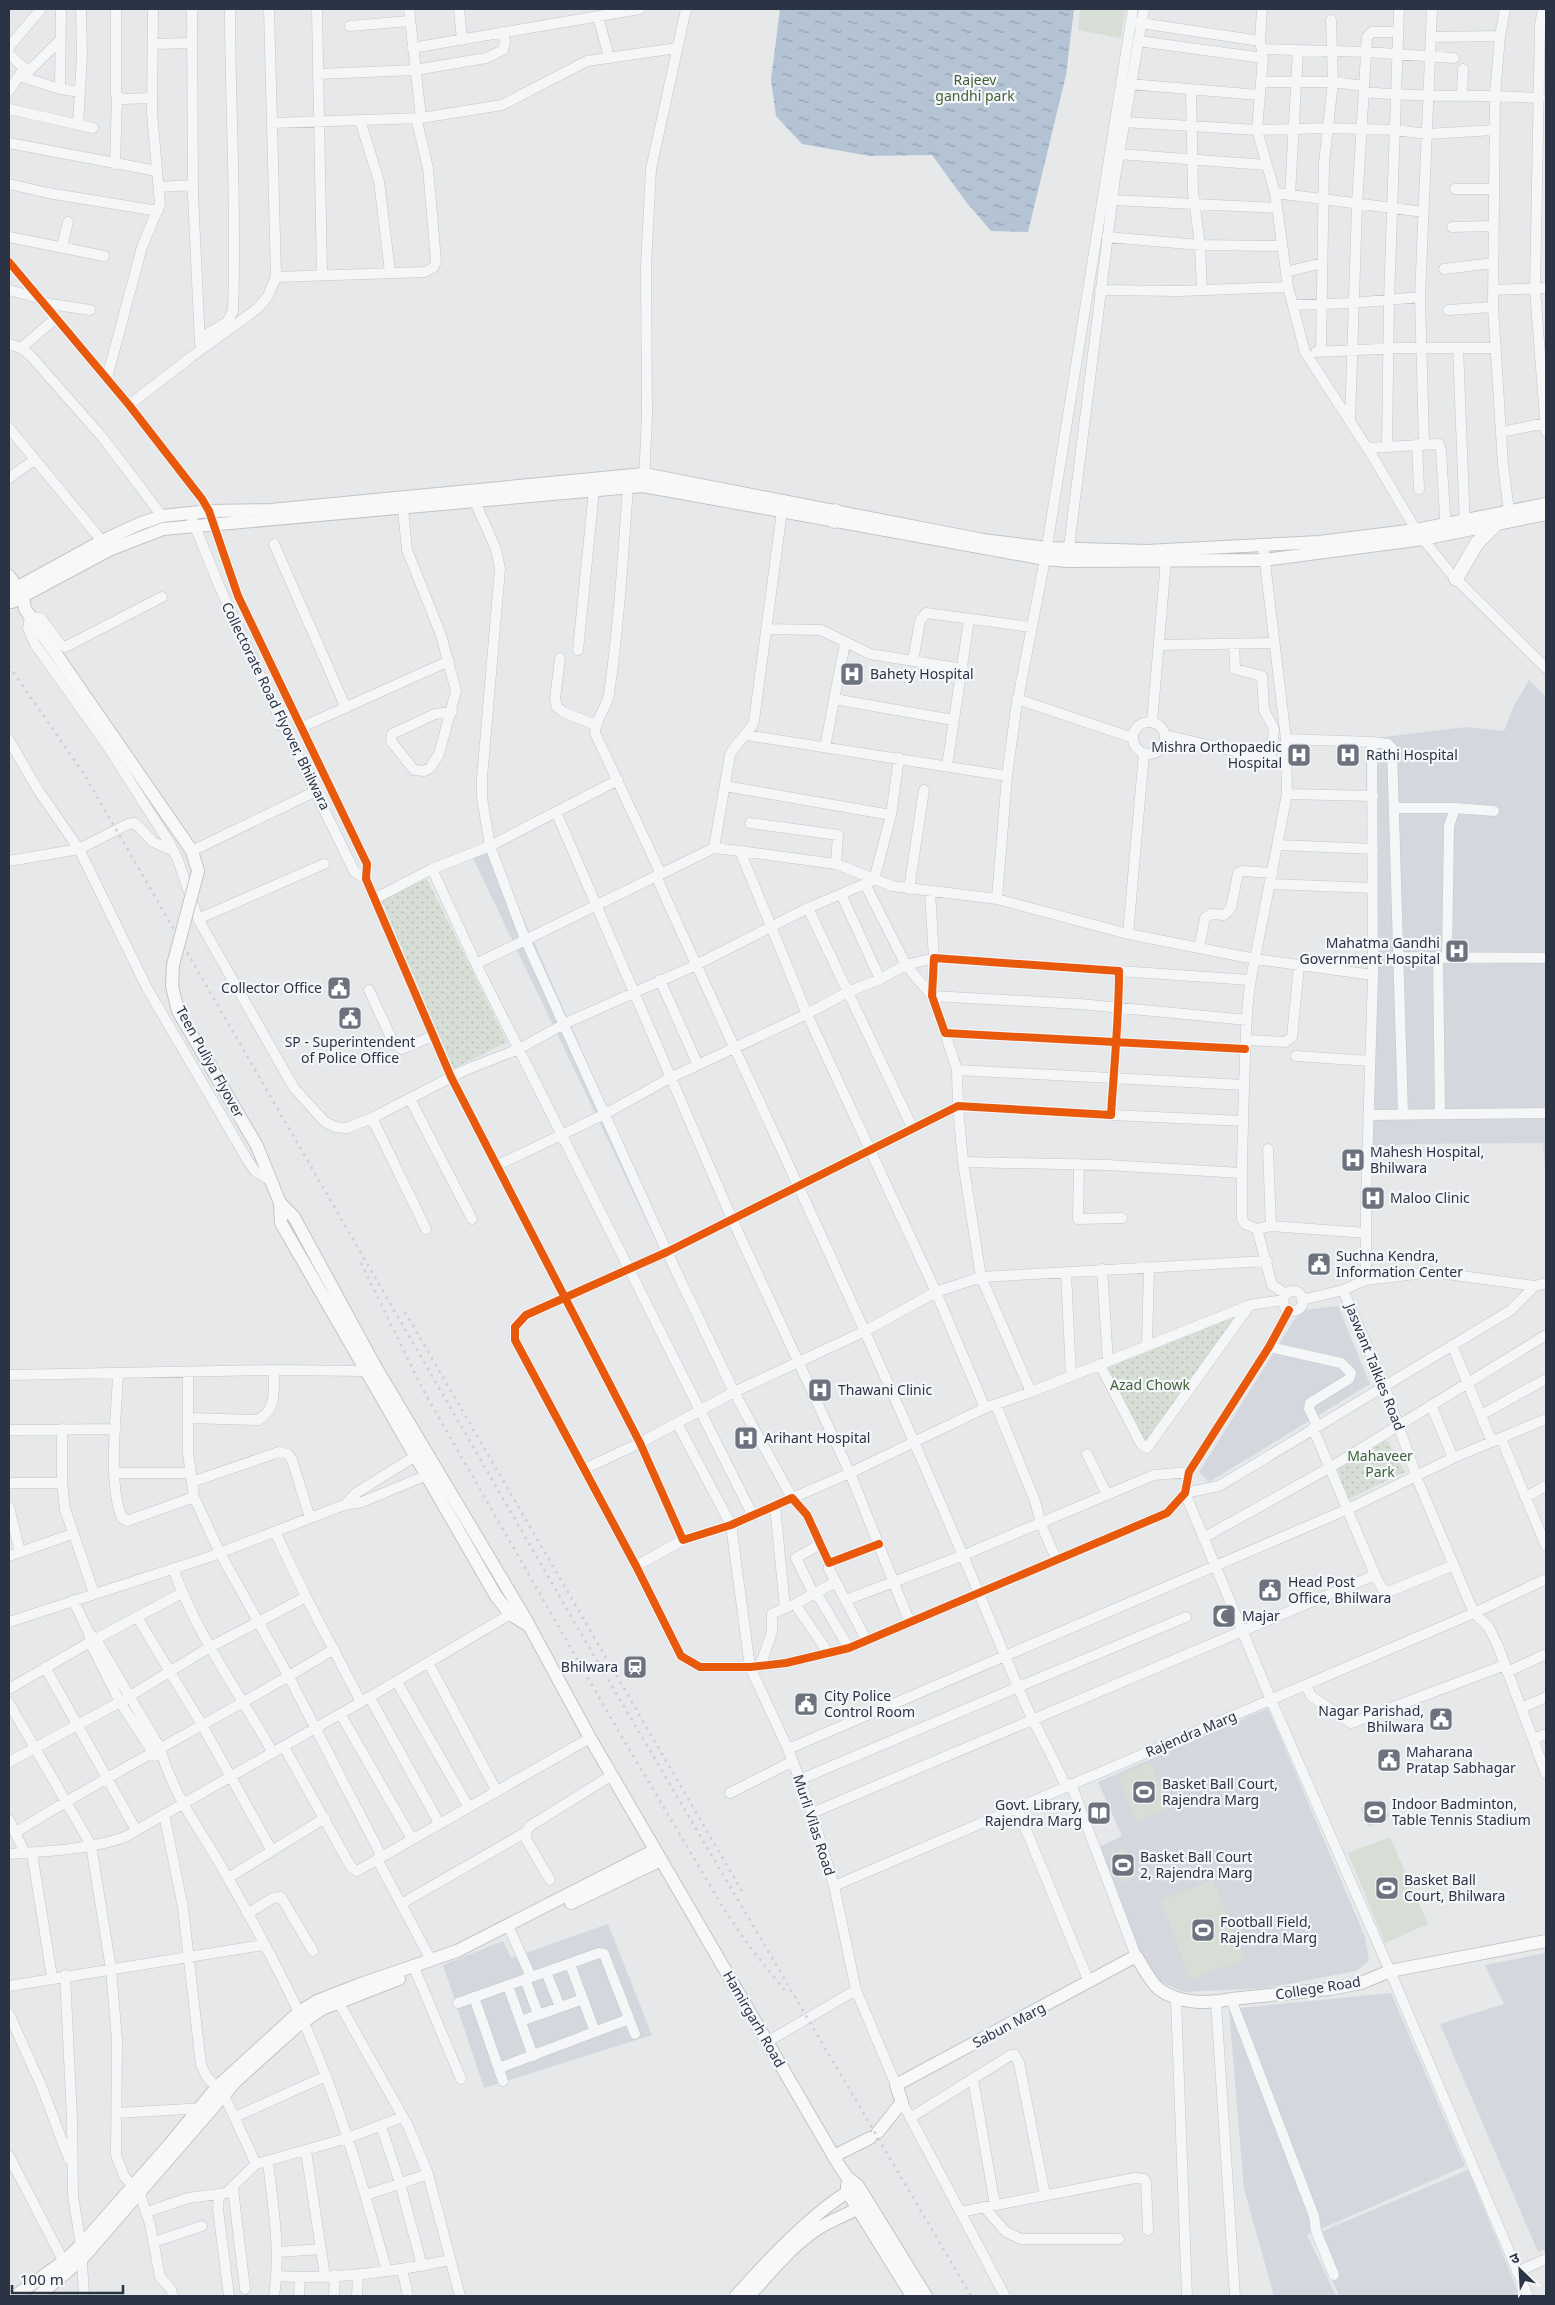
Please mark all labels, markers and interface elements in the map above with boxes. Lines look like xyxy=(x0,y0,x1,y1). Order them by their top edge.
park label: Rajeev gandhi park xyxy=(935,70,1015,105)
street label: Collectorate Road Flyover, Bhilwara xyxy=(218,599,335,813)
hospital icon: Bahety Hospital xyxy=(839,661,865,687)
place label: Bahety Hospital xyxy=(870,664,974,683)
place label: Mishra Orthopaedic Hospital xyxy=(1151,737,1282,772)
hospital icon: Mishra Orthopaedic Hospital xyxy=(1286,742,1312,768)
hospital icon: Rathi Hospital xyxy=(1335,742,1361,768)
place label: Rathi Hospital xyxy=(1366,745,1458,764)
place label: Mahatma Gandhi Government Hospital xyxy=(1300,933,1440,968)
hospital icon: Mahatma Gandhi Government Hospital xyxy=(1444,938,1470,964)
public building icon: Collector Office xyxy=(326,975,352,1001)
place label: Collector Office xyxy=(221,978,322,997)
street label: Teen Puliya Flyover xyxy=(172,1003,249,1121)
public building icon: SP - Superintendent of Police Office xyxy=(337,1005,363,1031)
place label: SP - Superintendent of Police Office xyxy=(285,1032,415,1067)
place label: Mahesh Hospital, Bhilwara xyxy=(1370,1142,1484,1177)
hospital icon: Mahesh Hospital, Bhilwara xyxy=(1340,1147,1366,1173)
hospital icon: Maloo Clinic xyxy=(1360,1185,1386,1211)
place label: Maloo Clinic xyxy=(1390,1188,1470,1207)
place label: Suchna Kendra, Information Center xyxy=(1336,1246,1463,1281)
public building icon: Suchna Kendra, Information Center xyxy=(1306,1251,1332,1277)
street label: Jaswant Talkies Road xyxy=(1340,1298,1410,1433)
park label: Azad Chowk xyxy=(1110,1375,1190,1394)
hospital icon: Thawani Clinic xyxy=(807,1377,833,1403)
place label: Thawani Clinic xyxy=(838,1380,932,1399)
hospital icon: Arihant Hospital xyxy=(733,1425,759,1451)
place label: Arihant Hospital xyxy=(764,1428,870,1447)
park label: Mahaveer Park xyxy=(1347,1446,1413,1481)
place label: Head Post Office, Bhilwara xyxy=(1288,1572,1391,1607)
public building icon: Head Post Office, Bhilwara xyxy=(1257,1577,1283,1603)
mosque icon: Majar xyxy=(1211,1603,1237,1629)
place label: Majar xyxy=(1242,1606,1280,1625)
station icon: Bhilwara xyxy=(622,1654,648,1680)
place label: Bhilwara xyxy=(561,1657,618,1676)
place label: City Police Control Room xyxy=(824,1686,915,1721)
public building icon: City Police Control Room xyxy=(793,1691,819,1717)
place label: Nagar Parishad, Bhilwara xyxy=(1318,1701,1424,1736)
street label: Rajendra Marg xyxy=(1142,1706,1239,1761)
public building icon: Nagar Parishad, Bhilwara xyxy=(1428,1706,1454,1732)
place label: Maharana Pratap Sabhagar xyxy=(1406,1742,1516,1777)
public building icon: Maharana Pratap Sabhagar xyxy=(1376,1747,1402,1773)
street label: Murli Vilas Road xyxy=(789,1772,840,1878)
place label: Basket Ball Court, Rajendra Marg xyxy=(1162,1774,1278,1809)
sports icon: Basket Ball Court, Rajendra Marg xyxy=(1131,1779,1157,1805)
place label: Indoor Badminton, Table Tennis Stadium xyxy=(1392,1794,1531,1829)
place label: Govt. Library, Rajendra Marg xyxy=(985,1795,1082,1830)
sports icon: Indoor Badminton, Table Tennis Stadium xyxy=(1362,1799,1388,1825)
library icon: Govt. Library, Rajendra Marg xyxy=(1086,1800,1112,1826)
place label: Basket Ball Court 2, Rajendra Marg xyxy=(1140,1847,1253,1882)
sports icon: Basket Ball Court 2, Rajendra Marg xyxy=(1110,1852,1136,1878)
place label: Basket Ball Court, Bhilwara xyxy=(1404,1870,1505,1905)
sports icon: Basket Ball Court, Bhilwara xyxy=(1374,1875,1400,1901)
place label: Football Field, Rajendra Marg xyxy=(1220,1912,1317,1947)
sports icon: Football Field, Rajendra Marg xyxy=(1190,1917,1216,1943)
street label: Hamirgarh Road xyxy=(719,1967,790,2071)
street label: College Road xyxy=(1274,1971,1362,2004)
street label: Sabun Marg xyxy=(969,1997,1049,2052)
north arrow xyxy=(1495,2245,1545,2295)
text: उ xyxy=(1507,2247,1523,2268)
scale bar xyxy=(12,2262,124,2294)
text: 100 m xyxy=(20,2269,64,2289)

